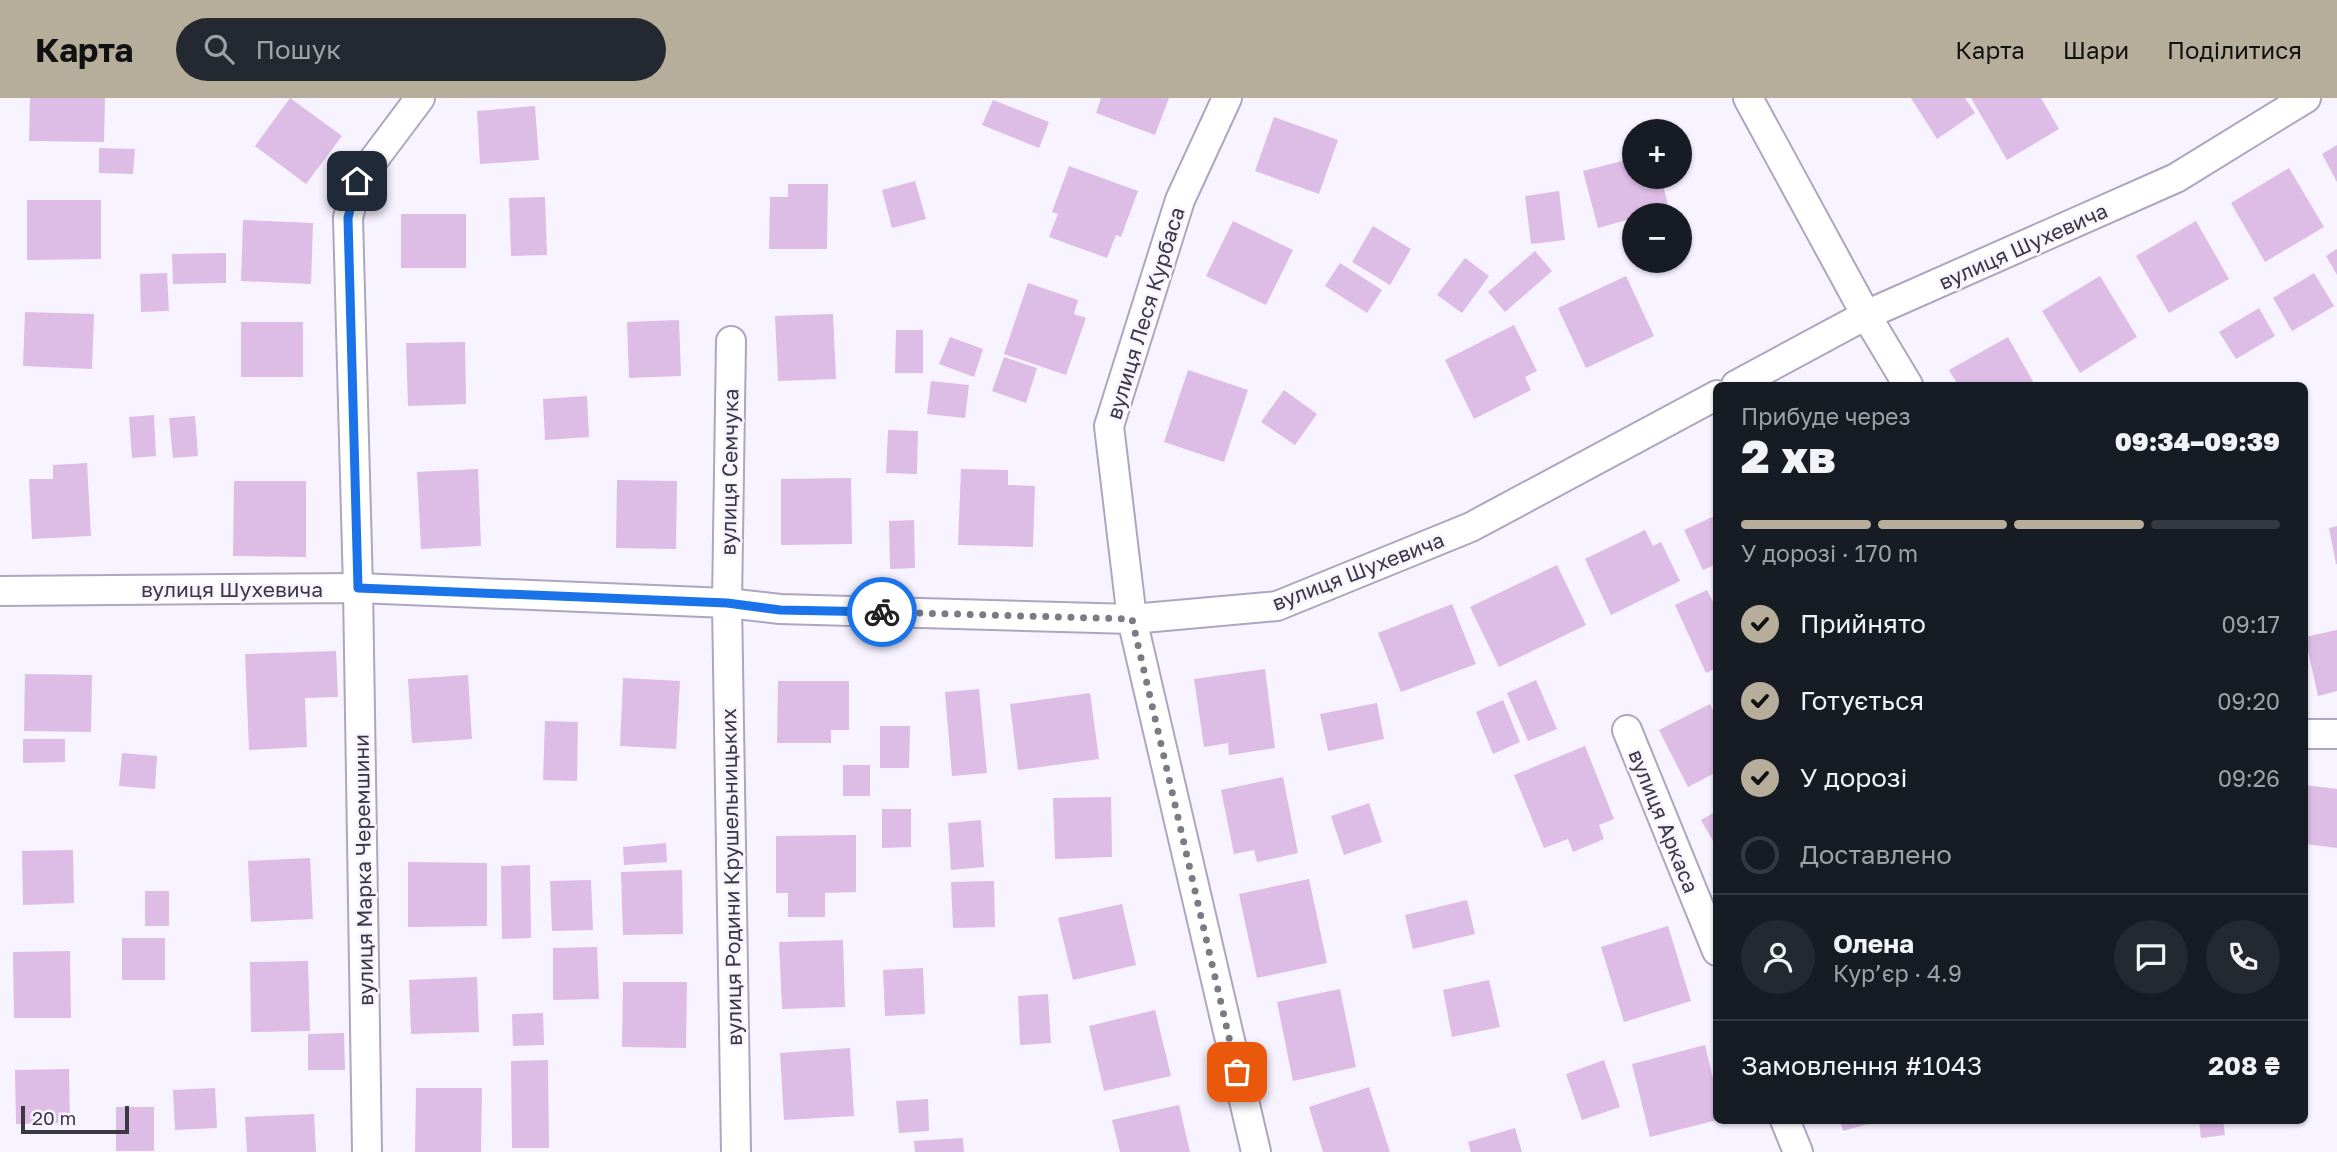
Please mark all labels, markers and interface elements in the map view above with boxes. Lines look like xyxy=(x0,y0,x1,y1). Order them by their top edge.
search box xyxy=(176,18,666,81)
text: Карта xyxy=(35,30,134,69)
icon: search xyxy=(200,30,238,68)
text: Пошук xyxy=(256,34,341,65)
text: Карта xyxy=(1955,35,2025,64)
text: Шари xyxy=(2063,35,2129,64)
text: Поділитися xyxy=(2167,35,2302,64)
map controls xyxy=(1622,119,1692,273)
button: + xyxy=(1622,119,1692,189)
pin xyxy=(327,151,387,211)
icon: home xyxy=(338,162,376,200)
street label: вулиця Шухевича xyxy=(1934,197,2112,295)
button: − xyxy=(1622,203,1692,273)
street label: вулиця Леся Курбаса xyxy=(1100,204,1190,422)
street label: вулиця Семчука xyxy=(715,388,743,556)
text: Прибуде через xyxy=(1741,402,1911,430)
text: 09:34–09:39 xyxy=(2115,426,2280,457)
text: 2 хв xyxy=(1741,428,1836,483)
street label: вулиця Шухевича xyxy=(1268,526,1448,616)
text: У дорозі · 170 m xyxy=(1741,539,1918,567)
street label: вулиця Шухевича xyxy=(141,576,323,602)
courier xyxy=(847,577,917,647)
icon: bike xyxy=(863,593,901,631)
icon: check xyxy=(1741,605,1779,643)
text: Прийнято xyxy=(1800,608,1926,639)
text: 09:17 xyxy=(2222,610,2280,638)
icon: check xyxy=(1741,682,1779,720)
text: Готується xyxy=(1800,685,1924,716)
text: 09:20 xyxy=(2217,687,2280,715)
street label: вулиця Родини Крушельницьких xyxy=(715,707,747,1046)
street label: вулиця Марка Черемшини xyxy=(348,734,378,1006)
street label: вулиця Аркаса xyxy=(1623,745,1705,897)
icon: check xyxy=(1741,759,1779,797)
text: У дорозі xyxy=(1800,762,1907,793)
text: 09:26 xyxy=(2218,764,2280,792)
text: Доставлено xyxy=(1800,839,1952,870)
button: person xyxy=(1741,920,1815,994)
button: chat xyxy=(2114,920,2188,994)
button: phone xyxy=(2206,920,2280,994)
text: Олена xyxy=(1833,928,1914,959)
text: Кур’єр · 4.9 xyxy=(1833,959,1962,987)
pin xyxy=(1207,1042,1267,1102)
text: Замовлення #1043 xyxy=(1741,1050,1982,1081)
text: 208 ₴ xyxy=(2208,1050,2280,1081)
icon: bag xyxy=(1218,1053,1256,1091)
scale bar xyxy=(21,1103,130,1135)
text: 20 m xyxy=(32,1106,76,1129)

